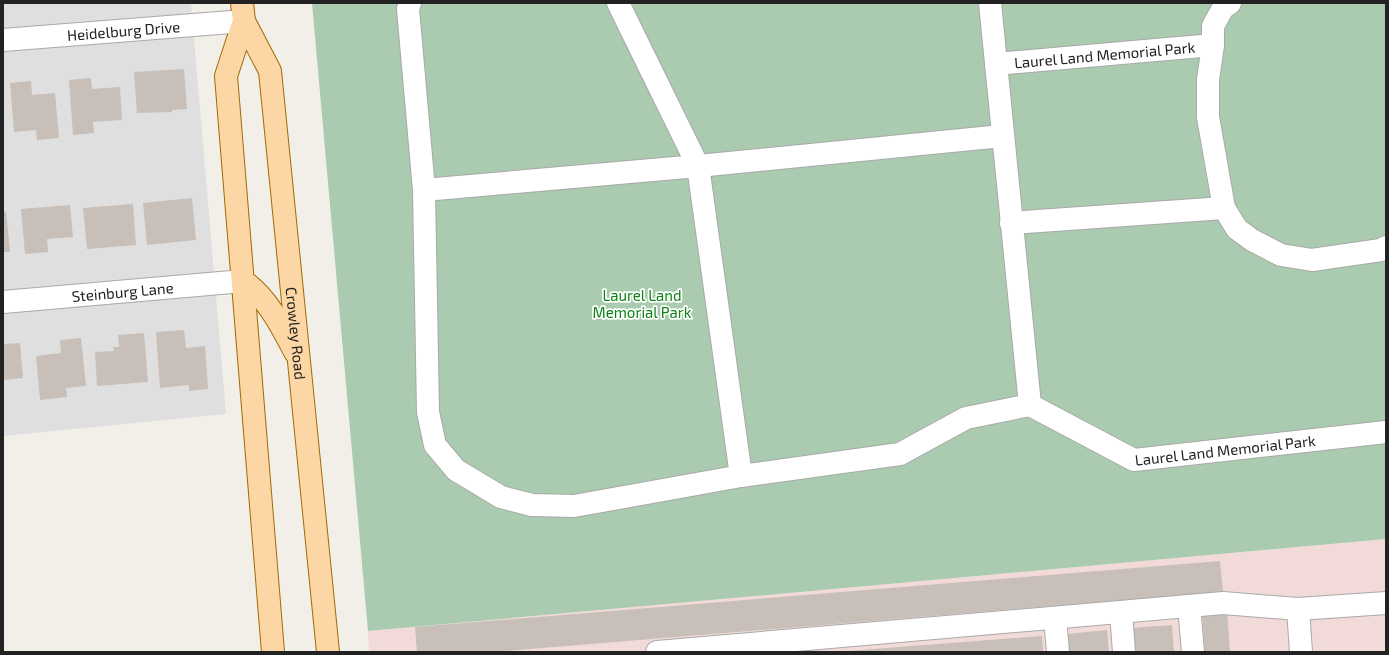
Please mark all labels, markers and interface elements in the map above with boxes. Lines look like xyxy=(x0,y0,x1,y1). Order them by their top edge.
street label: Heidelburg Drive xyxy=(66,17,181,44)
street label: Laurel Land Memorial Park xyxy=(1013,38,1196,71)
street label: Steinburg Lane xyxy=(71,278,174,305)
street label: Crowley Road xyxy=(283,286,310,381)
park label: Laurel Land Memorial Park xyxy=(593,286,692,321)
street label: Laurel Land Memorial Park xyxy=(1134,431,1317,469)

